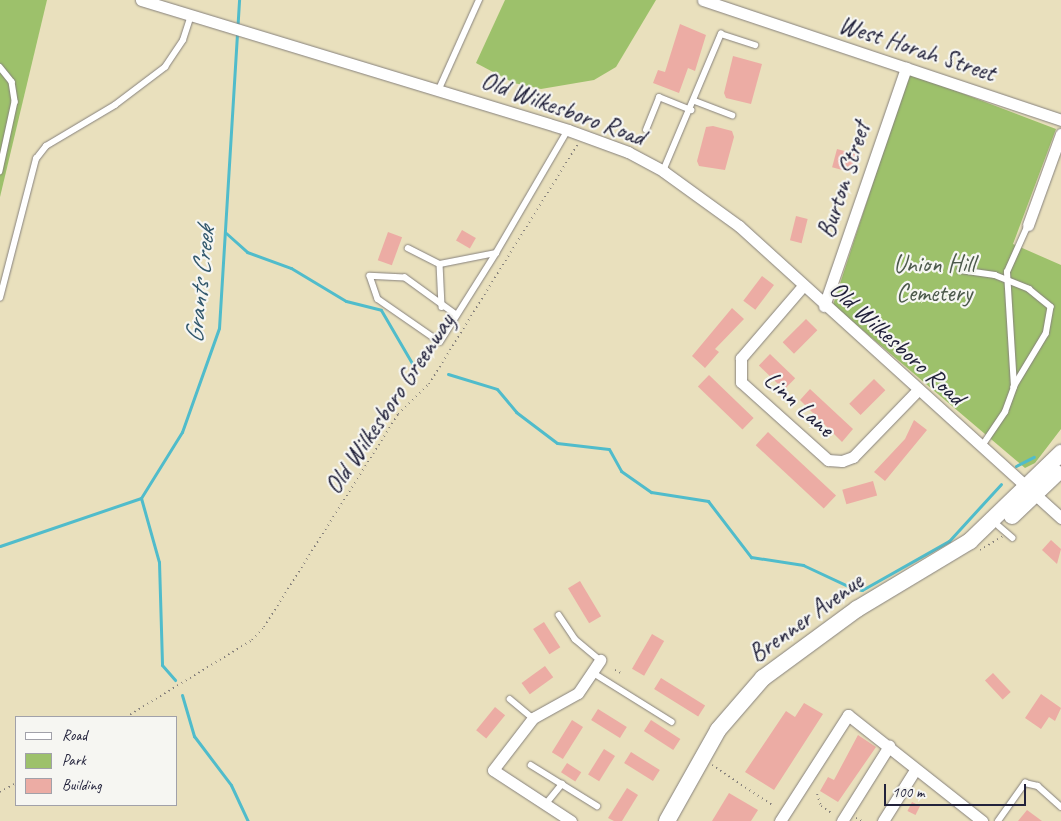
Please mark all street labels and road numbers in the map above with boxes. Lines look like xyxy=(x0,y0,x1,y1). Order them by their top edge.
street label: West Horah Street xyxy=(835,10,999,88)
street label: Old Wilkesboro Road xyxy=(477,66,649,152)
street label: Burton Street xyxy=(811,118,877,242)
street label: Old Wilkesboro Road xyxy=(823,274,971,412)
street label: Old Wilkesboro Greenway xyxy=(319,308,461,500)
street label: Linn Lane xyxy=(757,364,841,444)
street label: Brenner Avenue xyxy=(743,567,869,669)

